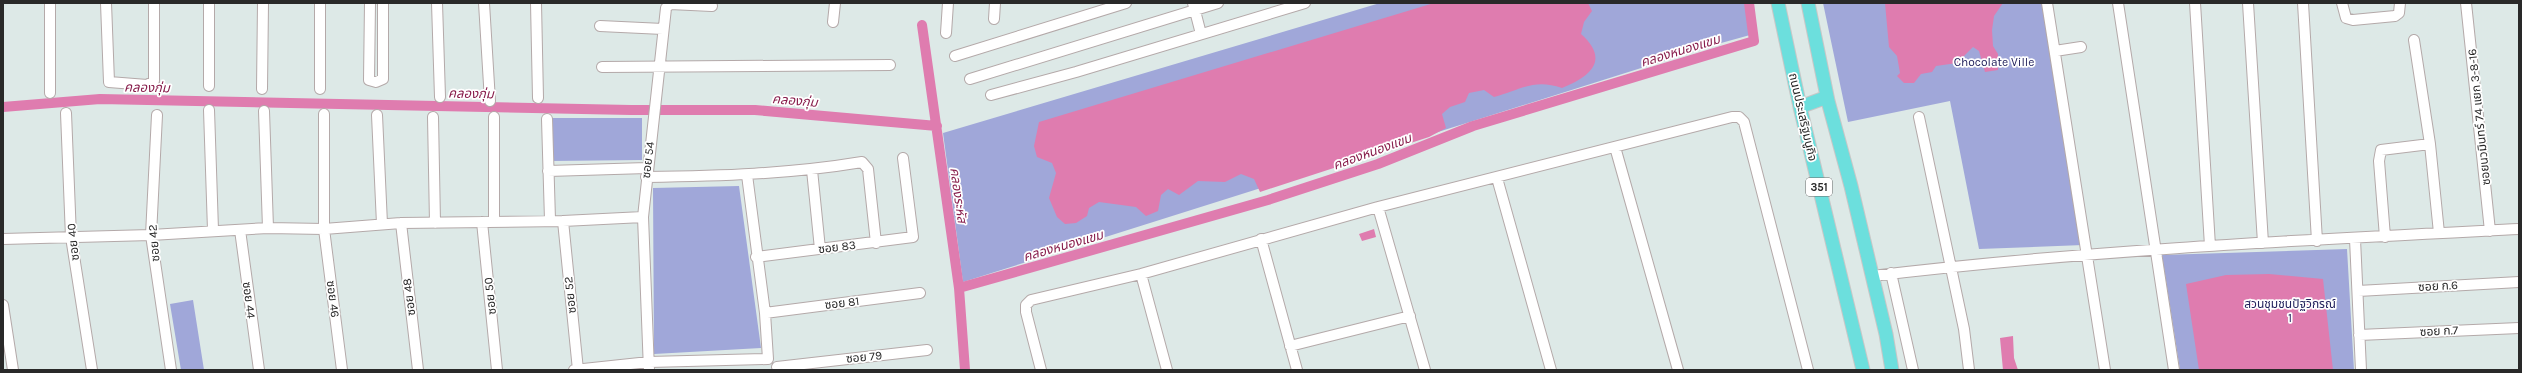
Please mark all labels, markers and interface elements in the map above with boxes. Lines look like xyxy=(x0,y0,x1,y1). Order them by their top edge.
water label: คลองหนองแขม xyxy=(1639,31,1723,70)
street label: ซอยนวมินทร์ 74 แยก 3-8-16 xyxy=(2465,48,2493,186)
park label: Chocolate Ville xyxy=(1954,55,2034,69)
street label: ถนนประเสริฐมนูกิจ xyxy=(1786,72,1820,162)
water label: คลองกุ่ม xyxy=(124,80,171,96)
water label: คลองกุ่ม xyxy=(448,86,495,102)
water label: คลองกุ่ม xyxy=(771,91,819,111)
water label: คลองหนองแขม xyxy=(1331,130,1414,173)
street label: ซอย 54 xyxy=(639,140,657,179)
water label: คลองระหัส xyxy=(947,166,970,225)
road number: 351 xyxy=(1806,178,1832,196)
street label: ซอย 40 xyxy=(64,223,82,261)
street label: ซอย 42 xyxy=(145,224,163,262)
water label: คลองหนองแขม xyxy=(1022,227,1106,264)
street label: ซอย 83 xyxy=(817,238,857,256)
street label: ซอย 52 xyxy=(561,276,579,314)
street label: ซอย 48 xyxy=(400,277,418,317)
street label: ซอย 50 xyxy=(481,277,499,315)
street label: ซอย ก.6 xyxy=(2418,278,2458,294)
street label: ซอย 46 xyxy=(324,280,342,318)
street label: ซอย 44 xyxy=(240,281,258,319)
street label: ซอย 81 xyxy=(824,294,860,312)
park label: สวนชุมชนปัฐวิกรณ์ 1 xyxy=(2244,297,2336,325)
street label: ซอย ก.7 xyxy=(2419,323,2459,339)
street label: ซอย 79 xyxy=(845,348,883,366)

